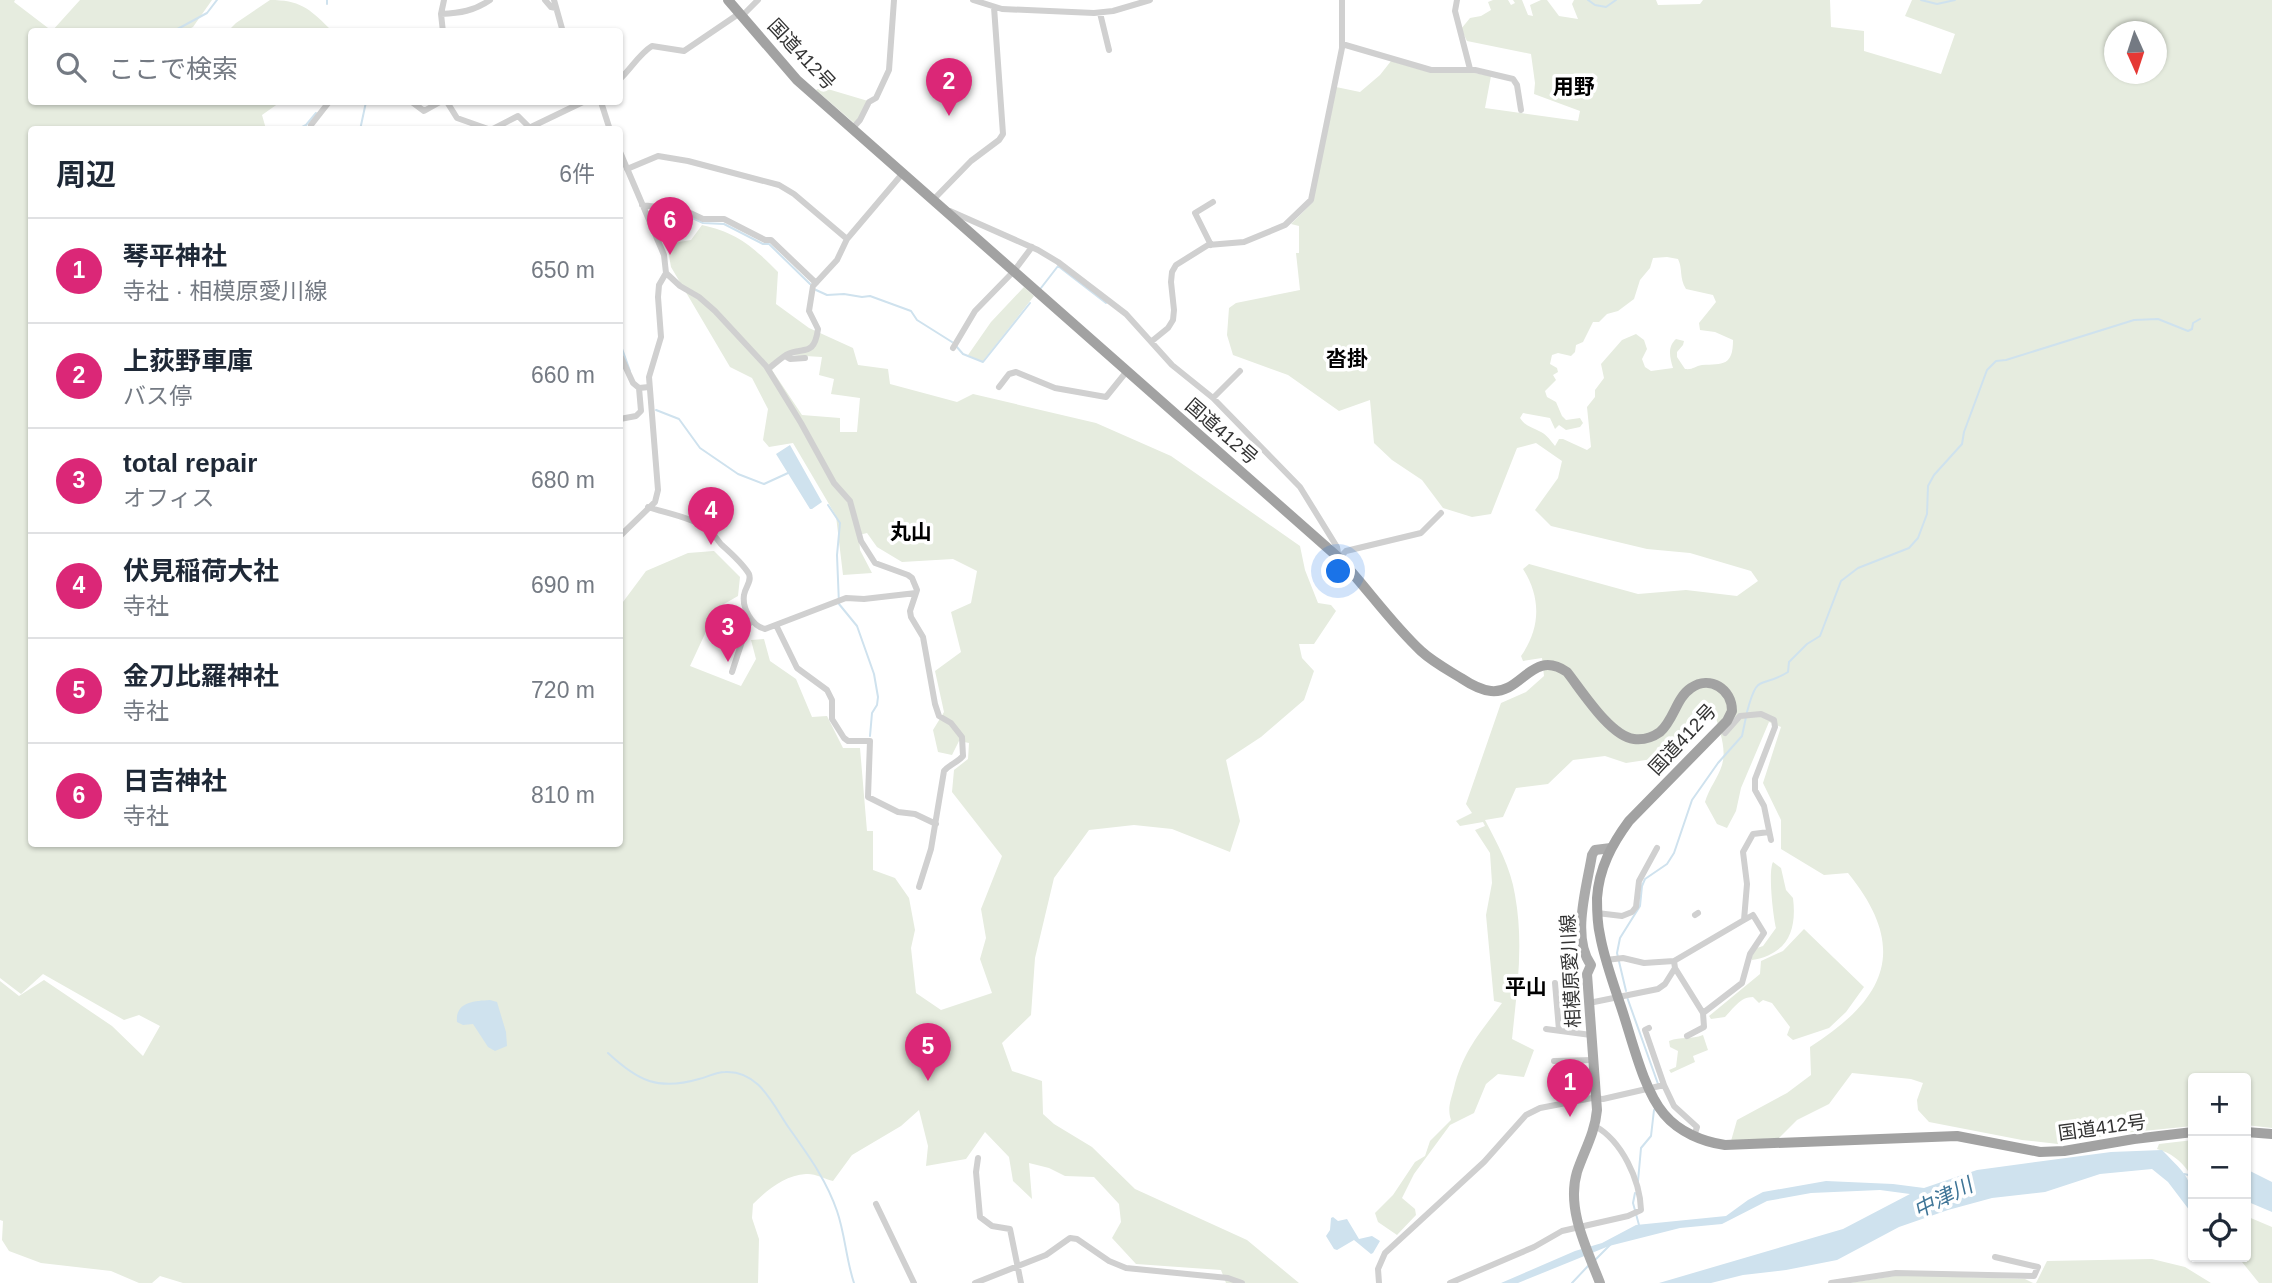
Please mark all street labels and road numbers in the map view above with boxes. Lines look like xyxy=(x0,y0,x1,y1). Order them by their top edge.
street label: 国道412号 xyxy=(764,15,840,94)
street label: 国道412号 xyxy=(1181,394,1262,468)
street label: 国道412号 xyxy=(1644,700,1720,779)
street label: 相模原愛川線 xyxy=(1557,913,1584,1028)
street label: 国道412号 xyxy=(2057,1111,2147,1144)

